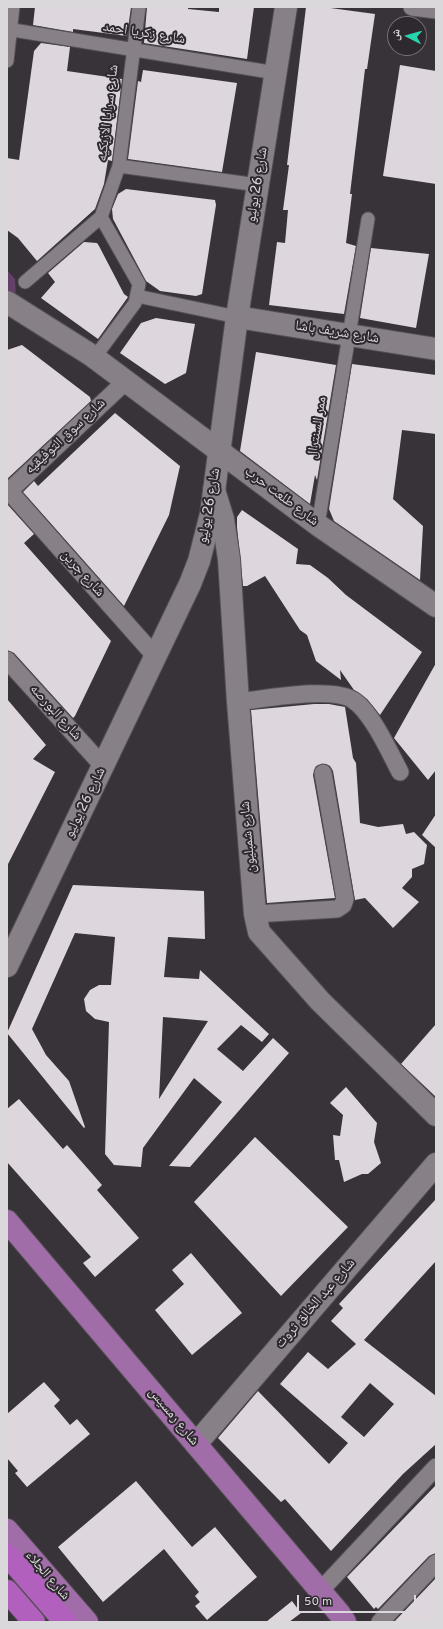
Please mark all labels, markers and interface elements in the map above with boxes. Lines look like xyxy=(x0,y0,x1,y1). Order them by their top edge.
north arrow xyxy=(387,16,427,56)
street label: شارع زكريا احمد xyxy=(102,19,186,49)
text: ش xyxy=(388,28,404,41)
street label: شارع سرايا الازبكيه xyxy=(95,64,123,162)
street label: شارع 26 يوليو xyxy=(244,146,272,224)
street label: شارع شريف باشا xyxy=(294,318,380,348)
street label: شارع سوق التوفيقيه xyxy=(22,396,110,478)
street label: ممر السنترال xyxy=(305,396,331,460)
street label: شارع طلعت حرب xyxy=(241,464,321,530)
street label: شارع 26 يوليو xyxy=(195,467,225,545)
street label: شارع جرين xyxy=(57,547,107,601)
street label: شارع البورصه xyxy=(25,682,85,744)
street label: شارع 26 يوليو xyxy=(62,765,110,841)
street label: شارع شمبليون xyxy=(237,800,261,874)
street label: شارع عبد الخالق ثروت xyxy=(273,1256,359,1352)
street label: شارع رمسيس xyxy=(144,1385,202,1449)
street label: شارع الجلاء xyxy=(21,1548,73,1604)
scale bar xyxy=(299,1587,418,1613)
text: 50 m xyxy=(304,1594,332,1610)

